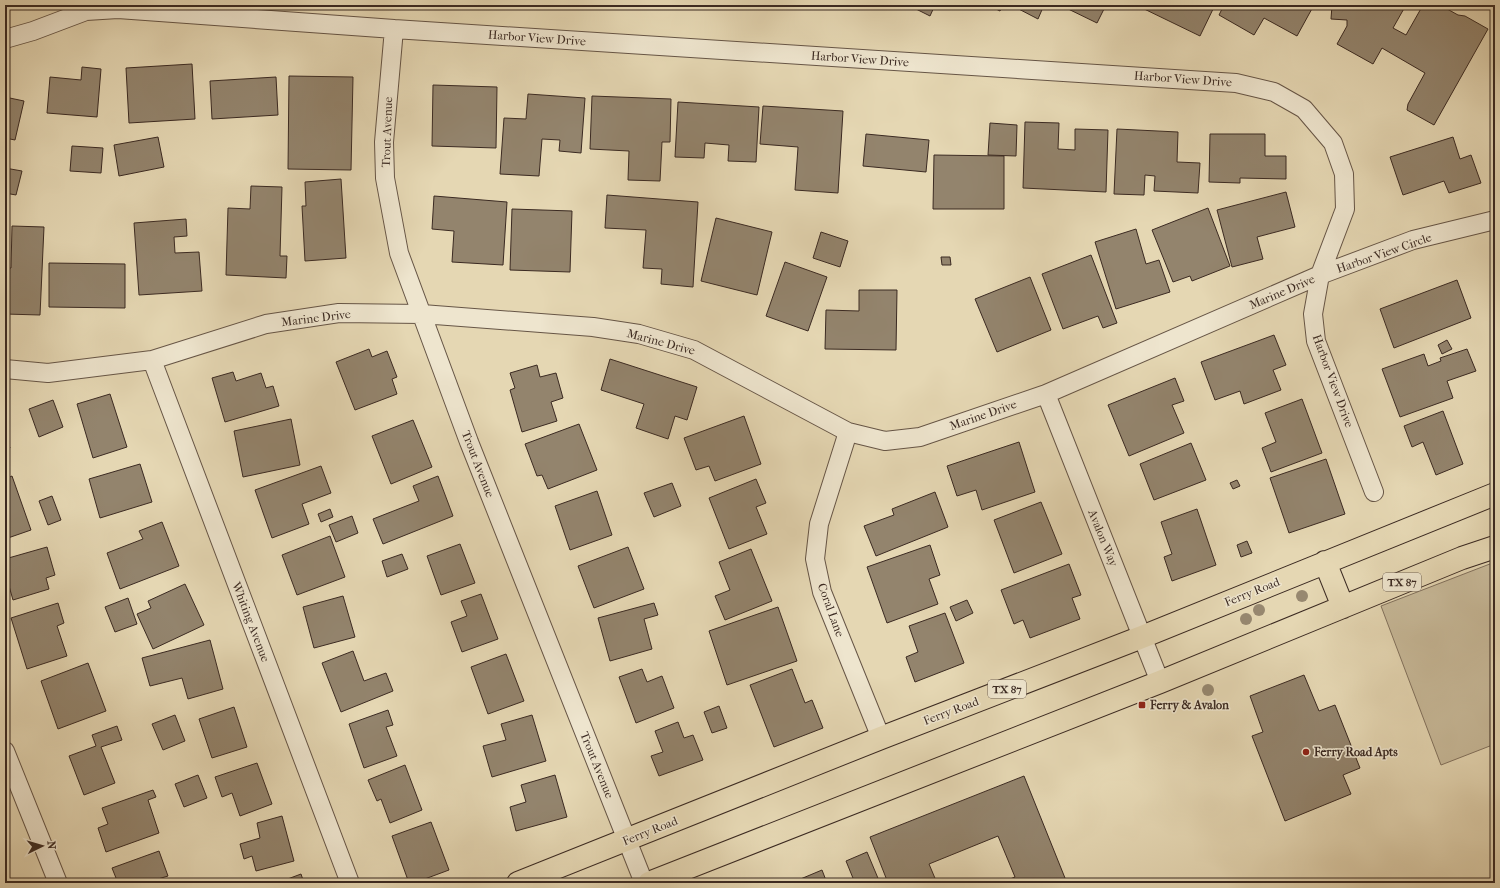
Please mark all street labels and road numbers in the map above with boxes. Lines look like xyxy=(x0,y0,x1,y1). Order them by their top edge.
street label: Harbor View Drive xyxy=(488,28,586,48)
street label: Harbor View Drive xyxy=(811,49,909,69)
street label: Harbor View Drive xyxy=(1134,69,1232,89)
street label: Trout Avenue xyxy=(379,96,395,168)
street label: Harbor View Circle xyxy=(1335,230,1433,276)
street label: Marine Drive xyxy=(1247,272,1317,312)
street label: Marine Drive xyxy=(280,307,352,329)
street label: Marine Drive xyxy=(625,326,697,358)
street label: Harbor View Drive xyxy=(1310,333,1356,429)
street label: Marine Drive xyxy=(948,397,1018,433)
street label: Trout Avenue xyxy=(459,429,497,500)
street label: Avalon Way xyxy=(1085,506,1121,569)
road number: TX 87 xyxy=(1383,573,1421,591)
street label: Ferry Road xyxy=(1222,574,1282,609)
street label: Whiting Avenue xyxy=(229,579,273,664)
street label: Coral Lane xyxy=(815,581,847,639)
road number: TX 87 xyxy=(988,680,1026,698)
street label: Ferry Road xyxy=(921,694,981,728)
street label: Trout Avenue xyxy=(577,730,617,800)
street label: Ferry Road xyxy=(620,813,680,848)

